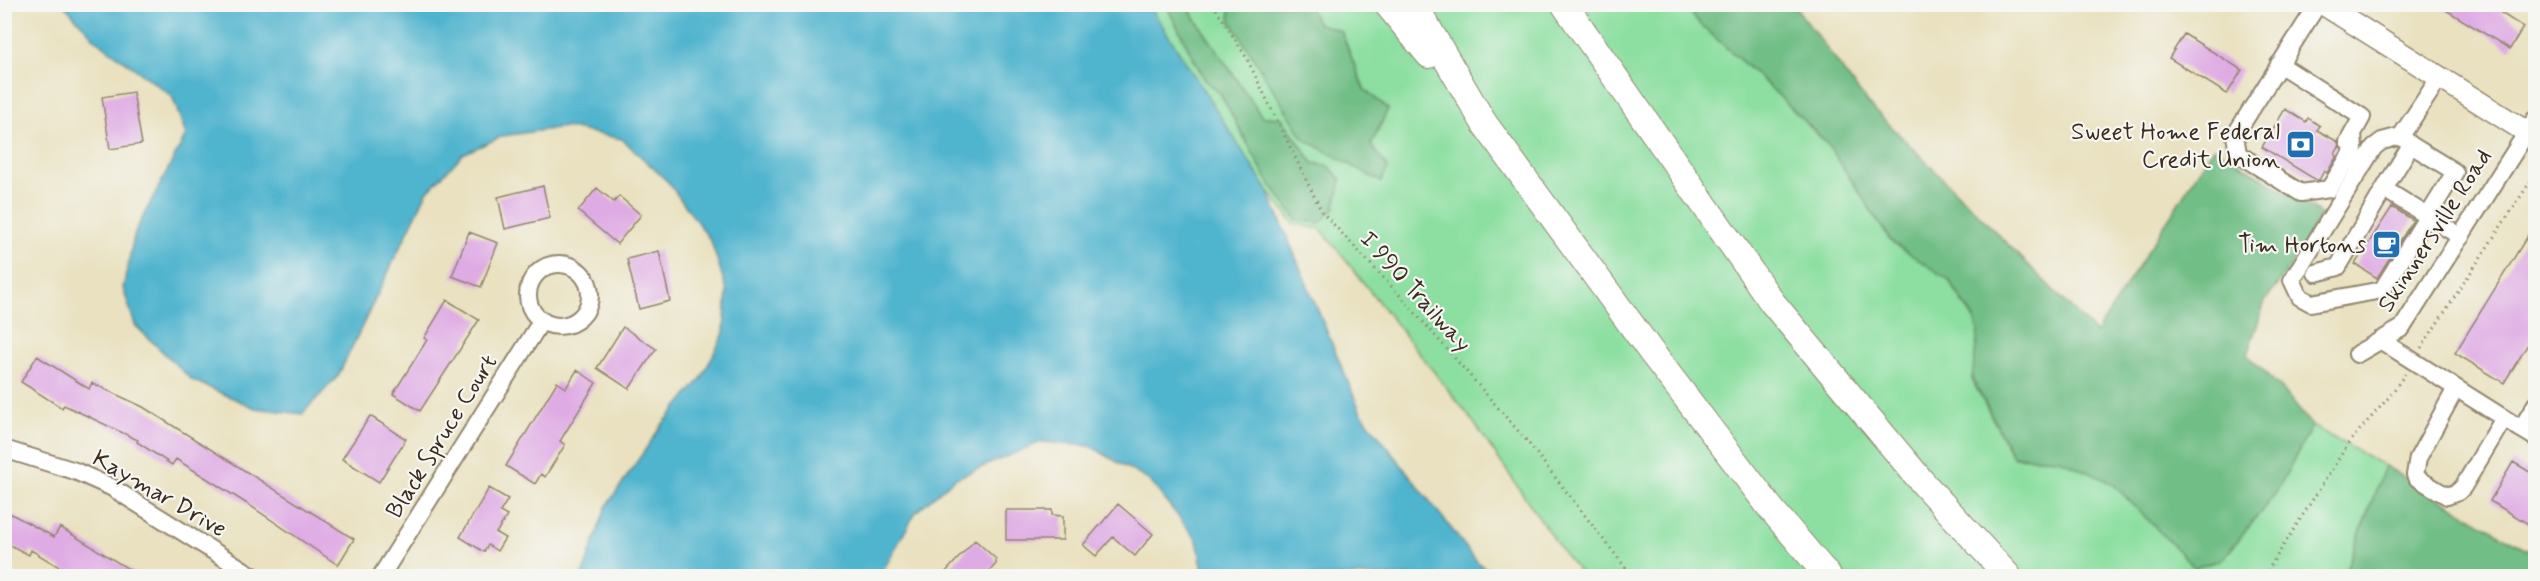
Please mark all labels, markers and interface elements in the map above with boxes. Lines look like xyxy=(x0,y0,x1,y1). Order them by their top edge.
place label: Sweet Home Federal Credit Union xyxy=(2071,117,2280,176)
bank icon: Sweet Home Federal Credit Union xyxy=(2285,129,2317,161)
street label: Skinnersville Road xyxy=(2371,143,2500,318)
street label: I 990 Trailway xyxy=(1352,225,1478,359)
cafe icon: Tim Hortons xyxy=(2371,228,2403,260)
place label: Tim Hortons xyxy=(2238,230,2366,261)
street label: Black Spruce Court xyxy=(379,349,505,525)
street label: Kaymar Drive xyxy=(87,443,232,545)

